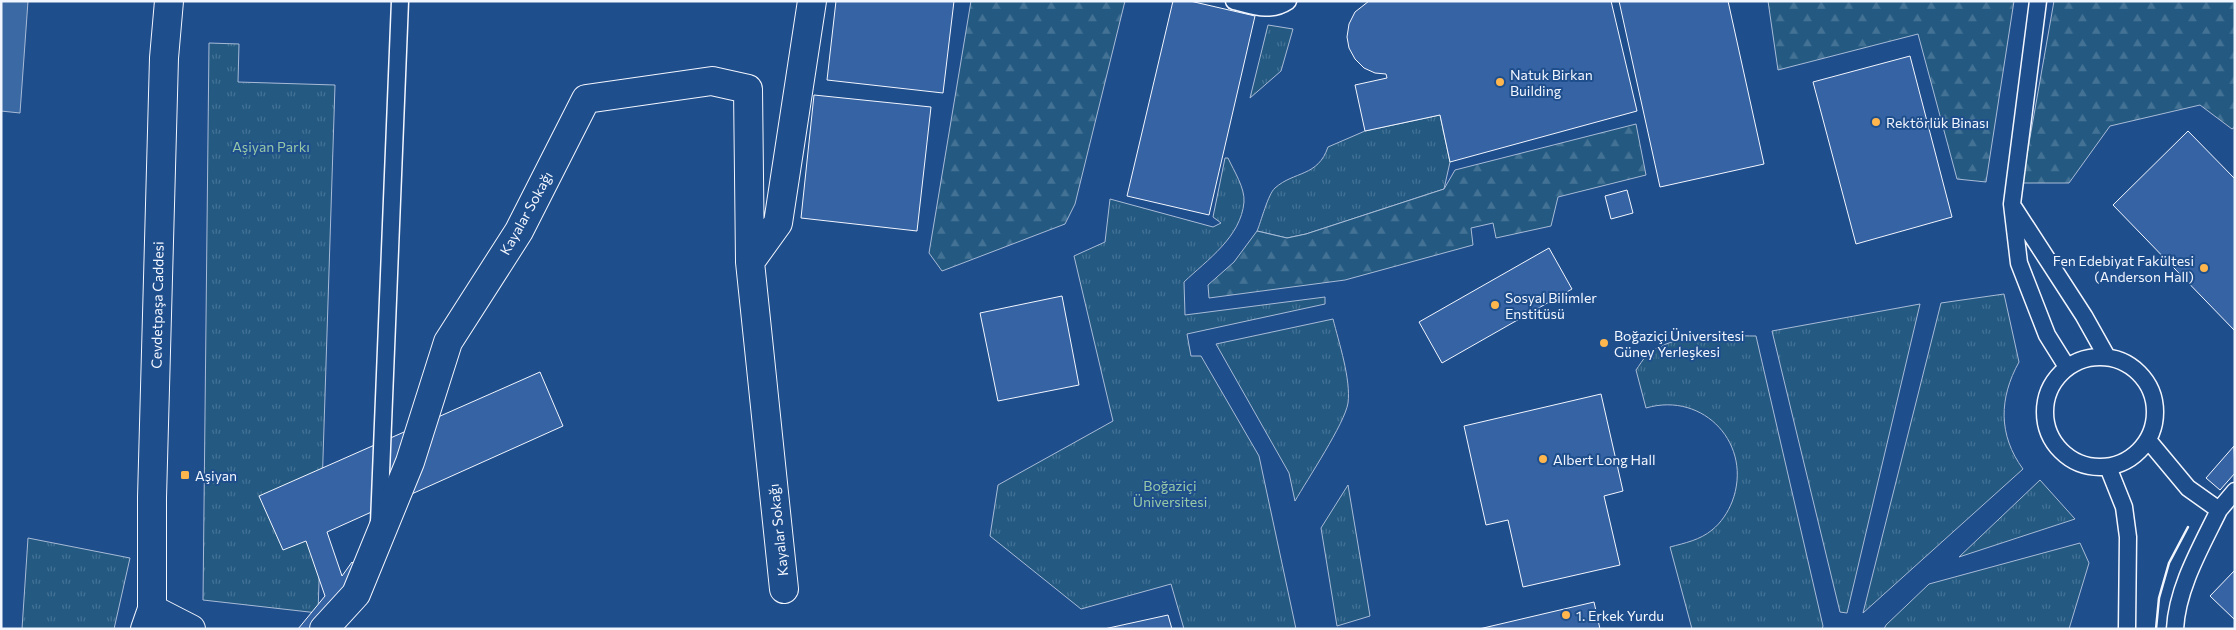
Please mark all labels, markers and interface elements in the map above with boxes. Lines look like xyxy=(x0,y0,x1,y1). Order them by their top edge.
place label: Natuk Birkan Building xyxy=(1510,66,1593,99)
marker: Natuk Birkan Building xyxy=(1494,76,1506,88)
place label: Rektörlük Binası xyxy=(1886,114,1989,131)
marker: Rektörlük Binası xyxy=(1870,116,1882,128)
park label: Aşiyan Parkı xyxy=(232,138,310,155)
street label: Kayalar Sokağı xyxy=(496,168,556,258)
street label: Cevdetpaşa Caddesi xyxy=(147,241,167,369)
place label: Fen Edebiyat Fakültesi (Anderson Hall) xyxy=(2053,252,2194,285)
marker: Fen Edebiyat Fakültesi (Anderson Hall) xyxy=(2198,262,2210,274)
place label: Sosyal Bilimler Enstitüsü xyxy=(1505,289,1597,322)
marker: Sosyal Bilimler Enstitüsü xyxy=(1489,299,1501,311)
place label: Boğaziçi Üniversitesi Güney Yerleşkesi xyxy=(1614,327,1744,360)
marker: Boğaziçi Üniversitesi Güney Yerleşkesi xyxy=(1598,337,1610,349)
place label: Albert Long Hall xyxy=(1553,451,1656,468)
marker: Albert Long Hall xyxy=(1537,453,1549,465)
place label: Aşiyan xyxy=(195,467,237,484)
marker: Aşiyan xyxy=(179,469,191,481)
park label: Boğaziçi Üniversitesi xyxy=(1133,477,1207,510)
street label: Kayalar Sokağı xyxy=(765,483,791,577)
place label: 1. Erkek Yurdu xyxy=(1576,607,1664,624)
marker: 1. Erkek Yurdu xyxy=(1560,609,1572,621)

